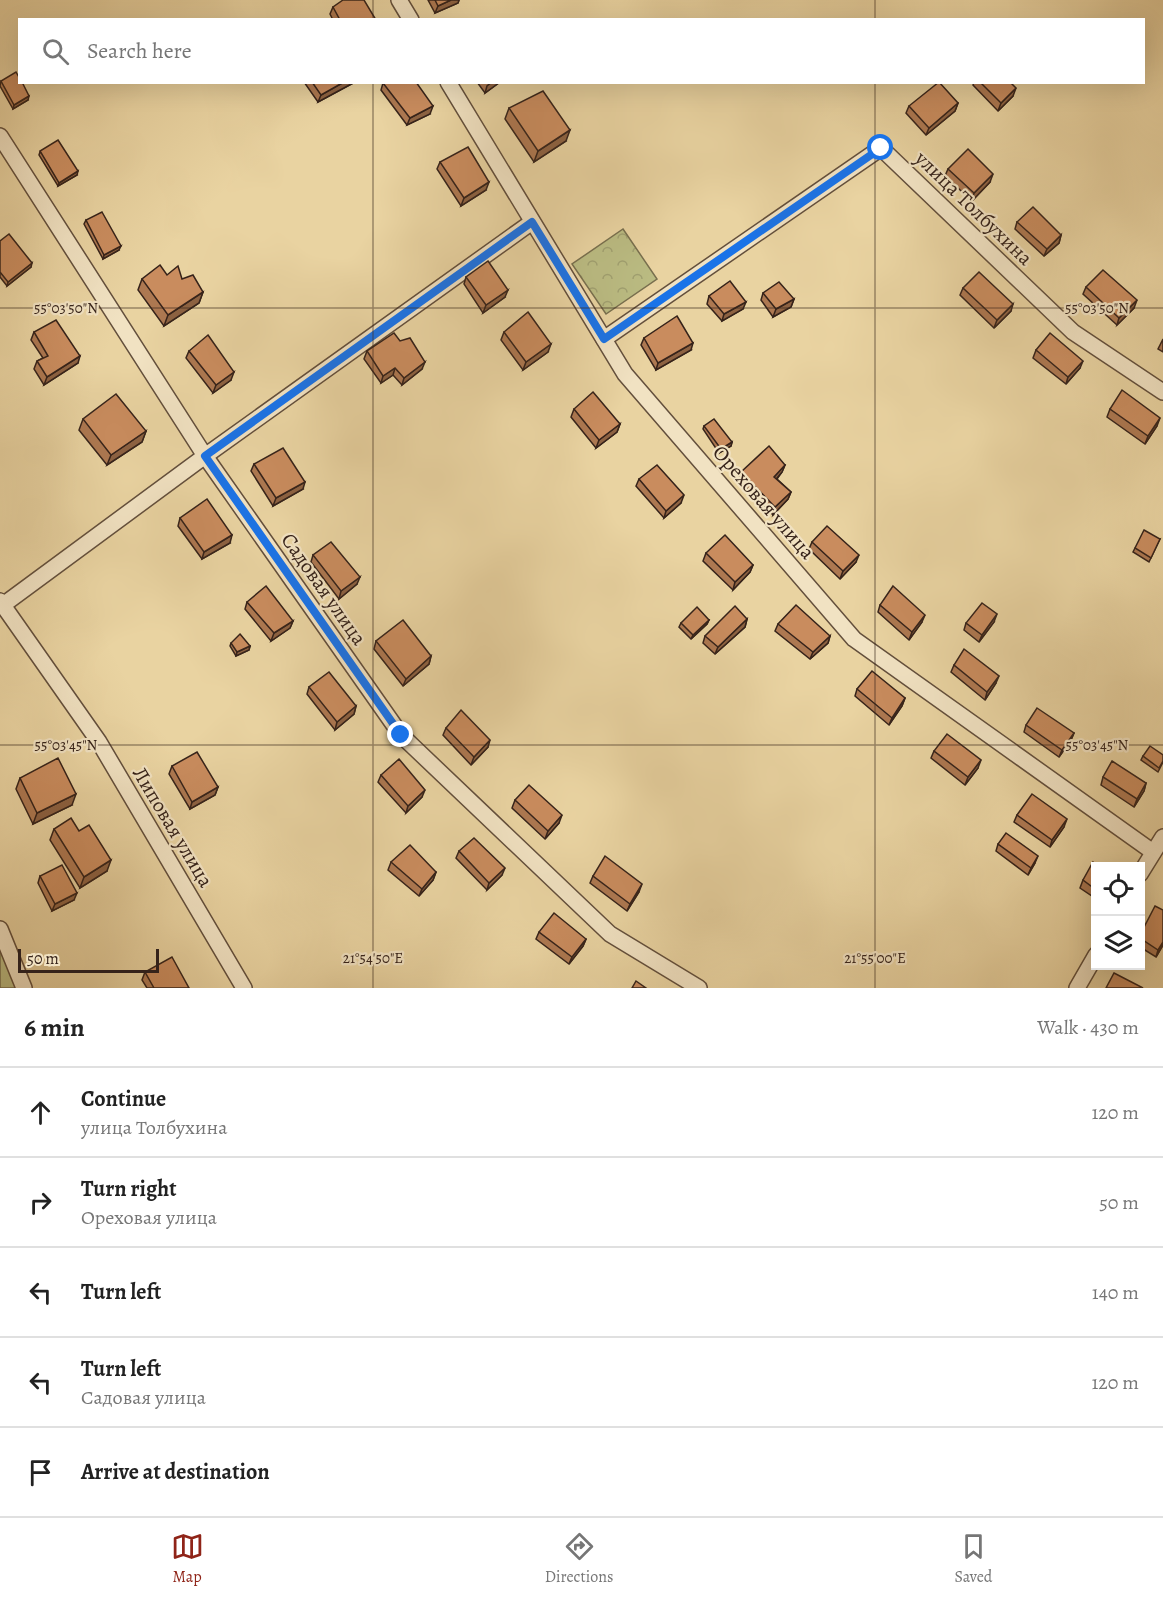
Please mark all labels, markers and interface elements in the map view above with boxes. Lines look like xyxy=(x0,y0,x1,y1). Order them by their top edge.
search box xyxy=(18,18,1145,84)
icon: search xyxy=(39,35,72,68)
text: Search here xyxy=(87,36,192,66)
route start xyxy=(867,134,893,160)
street label: улица Толбухина xyxy=(908,144,1039,272)
text: 55°03'50"N xyxy=(34,298,98,318)
text: 55°03'50"N xyxy=(1065,298,1129,318)
street label: Ореховая улица xyxy=(707,439,822,565)
street label: Садовая улица xyxy=(275,527,373,651)
route end xyxy=(387,721,413,747)
text: 55°03'45"N xyxy=(35,735,98,755)
text: 55°03'45"N xyxy=(1066,735,1129,755)
street label: Липовая улица xyxy=(126,762,220,893)
map controls xyxy=(1091,862,1145,970)
button: locate xyxy=(1091,862,1145,916)
button: layers xyxy=(1091,916,1145,970)
scale bar xyxy=(18,946,159,974)
text: 50 m xyxy=(27,948,59,970)
text: 21°54'50"E xyxy=(343,948,403,968)
text: 21°55'00"E xyxy=(844,948,906,968)
text: 6 min xyxy=(24,1010,85,1045)
text: Walk · 430 m xyxy=(1037,1014,1139,1041)
text: Continue xyxy=(81,1084,166,1114)
icon: ahead xyxy=(24,1096,57,1129)
text: 120 m xyxy=(1091,1099,1139,1126)
text: улица Толбухина xyxy=(81,1114,227,1141)
text: Turn right xyxy=(81,1174,177,1204)
icon: right xyxy=(24,1186,57,1219)
text: 50 m xyxy=(1099,1189,1139,1216)
text: Ореховая улица xyxy=(81,1204,217,1231)
icon: left xyxy=(24,1276,57,1309)
text: Turn left xyxy=(81,1277,161,1307)
text: 140 m xyxy=(1092,1279,1139,1306)
text: Turn left xyxy=(81,1354,161,1384)
icon: left xyxy=(24,1366,57,1399)
text: 120 m xyxy=(1091,1369,1139,1396)
text: Садовая улица xyxy=(81,1384,206,1411)
icon: arrive xyxy=(24,1456,57,1489)
text: Arrive at destination xyxy=(81,1457,270,1487)
tab: Map xyxy=(171,1530,204,1588)
tab: Directions xyxy=(545,1530,613,1588)
tab: Saved xyxy=(954,1530,992,1588)

